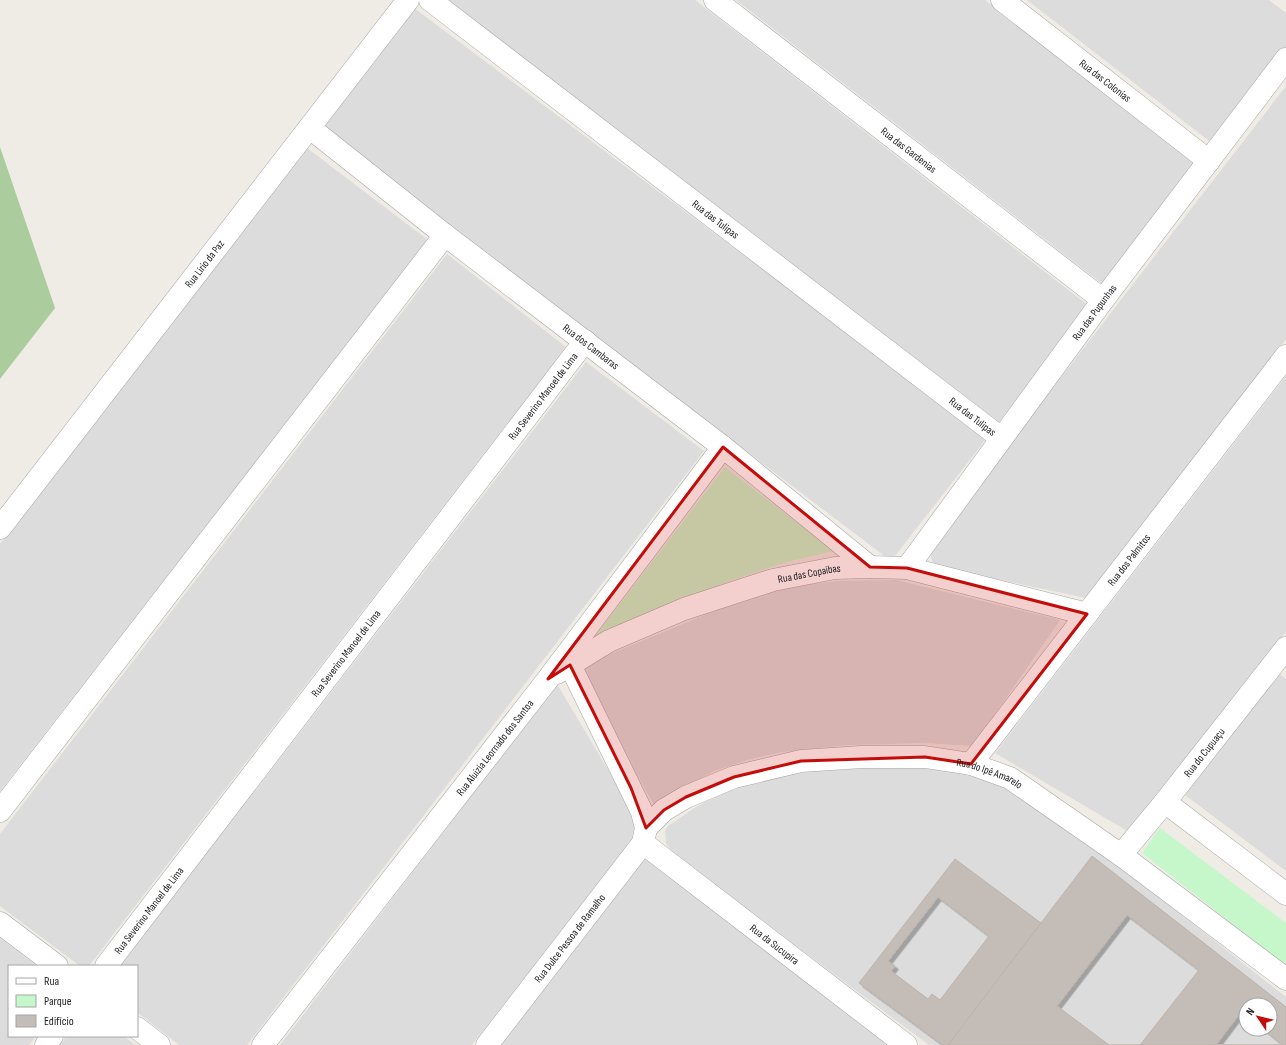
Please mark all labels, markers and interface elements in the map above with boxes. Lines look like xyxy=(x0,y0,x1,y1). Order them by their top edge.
street label: Rua das Colonias xyxy=(1077,57,1133,105)
street label: Rua das Gardenias xyxy=(878,125,939,176)
street label: Rua das Tulipas xyxy=(689,197,741,242)
street label: Rua Lirio da Paz xyxy=(182,238,227,290)
street label: Rua das Pupunhas xyxy=(1070,282,1120,343)
street label: Rua dos Cambaras xyxy=(560,321,621,372)
street label: Rua Severino Manoel de Lima xyxy=(506,350,581,443)
street label: Rua das Tulipas xyxy=(946,395,998,439)
street label: Rua dos Palmitos xyxy=(1105,531,1153,589)
street label: Rua das Copaibas xyxy=(777,562,841,586)
street label: Rua Severino Manoel de Lima xyxy=(309,607,384,700)
street label: Rua Aluizia Leornado dos Santoa xyxy=(454,697,536,798)
street label: Rua do Cupuaçu xyxy=(1181,725,1228,780)
street label: Rua do Ipê Amarelo xyxy=(956,756,1025,792)
street label: Rua Severino Manoel de Lima xyxy=(112,865,186,957)
street label: Rua Dulce Pessoa de Ramalho xyxy=(532,891,608,985)
street label: Rua da Sucupira xyxy=(747,922,801,967)
legend xyxy=(8,965,138,1037)
text: Rua xyxy=(44,974,60,989)
text: Parque xyxy=(44,994,72,1009)
north arrow xyxy=(1238,997,1278,1037)
text: N xyxy=(1243,1005,1257,1018)
text: Edifício xyxy=(44,1014,74,1029)

